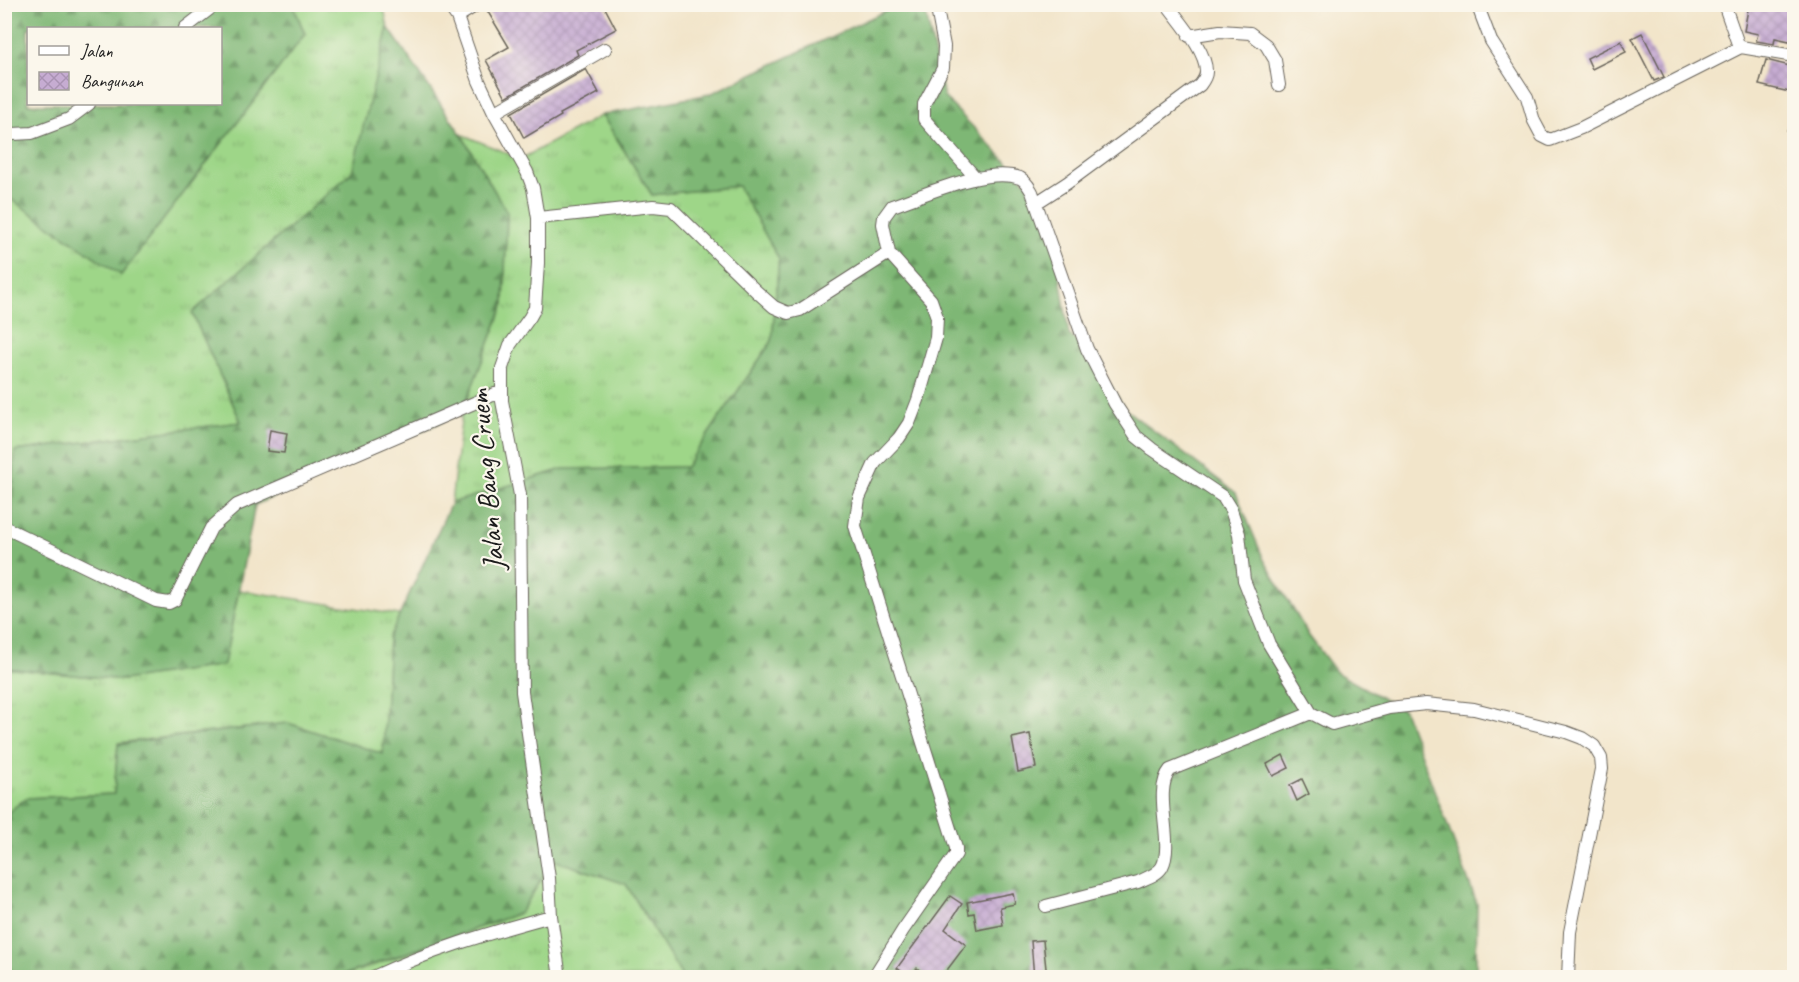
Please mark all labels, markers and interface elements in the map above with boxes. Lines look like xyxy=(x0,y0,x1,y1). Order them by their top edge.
legend xyxy=(27,27,222,105)
text: Jalan xyxy=(80,40,113,62)
text: Bangunan xyxy=(81,70,144,92)
street label: Jalan Bang Cruem xyxy=(459,387,513,574)

